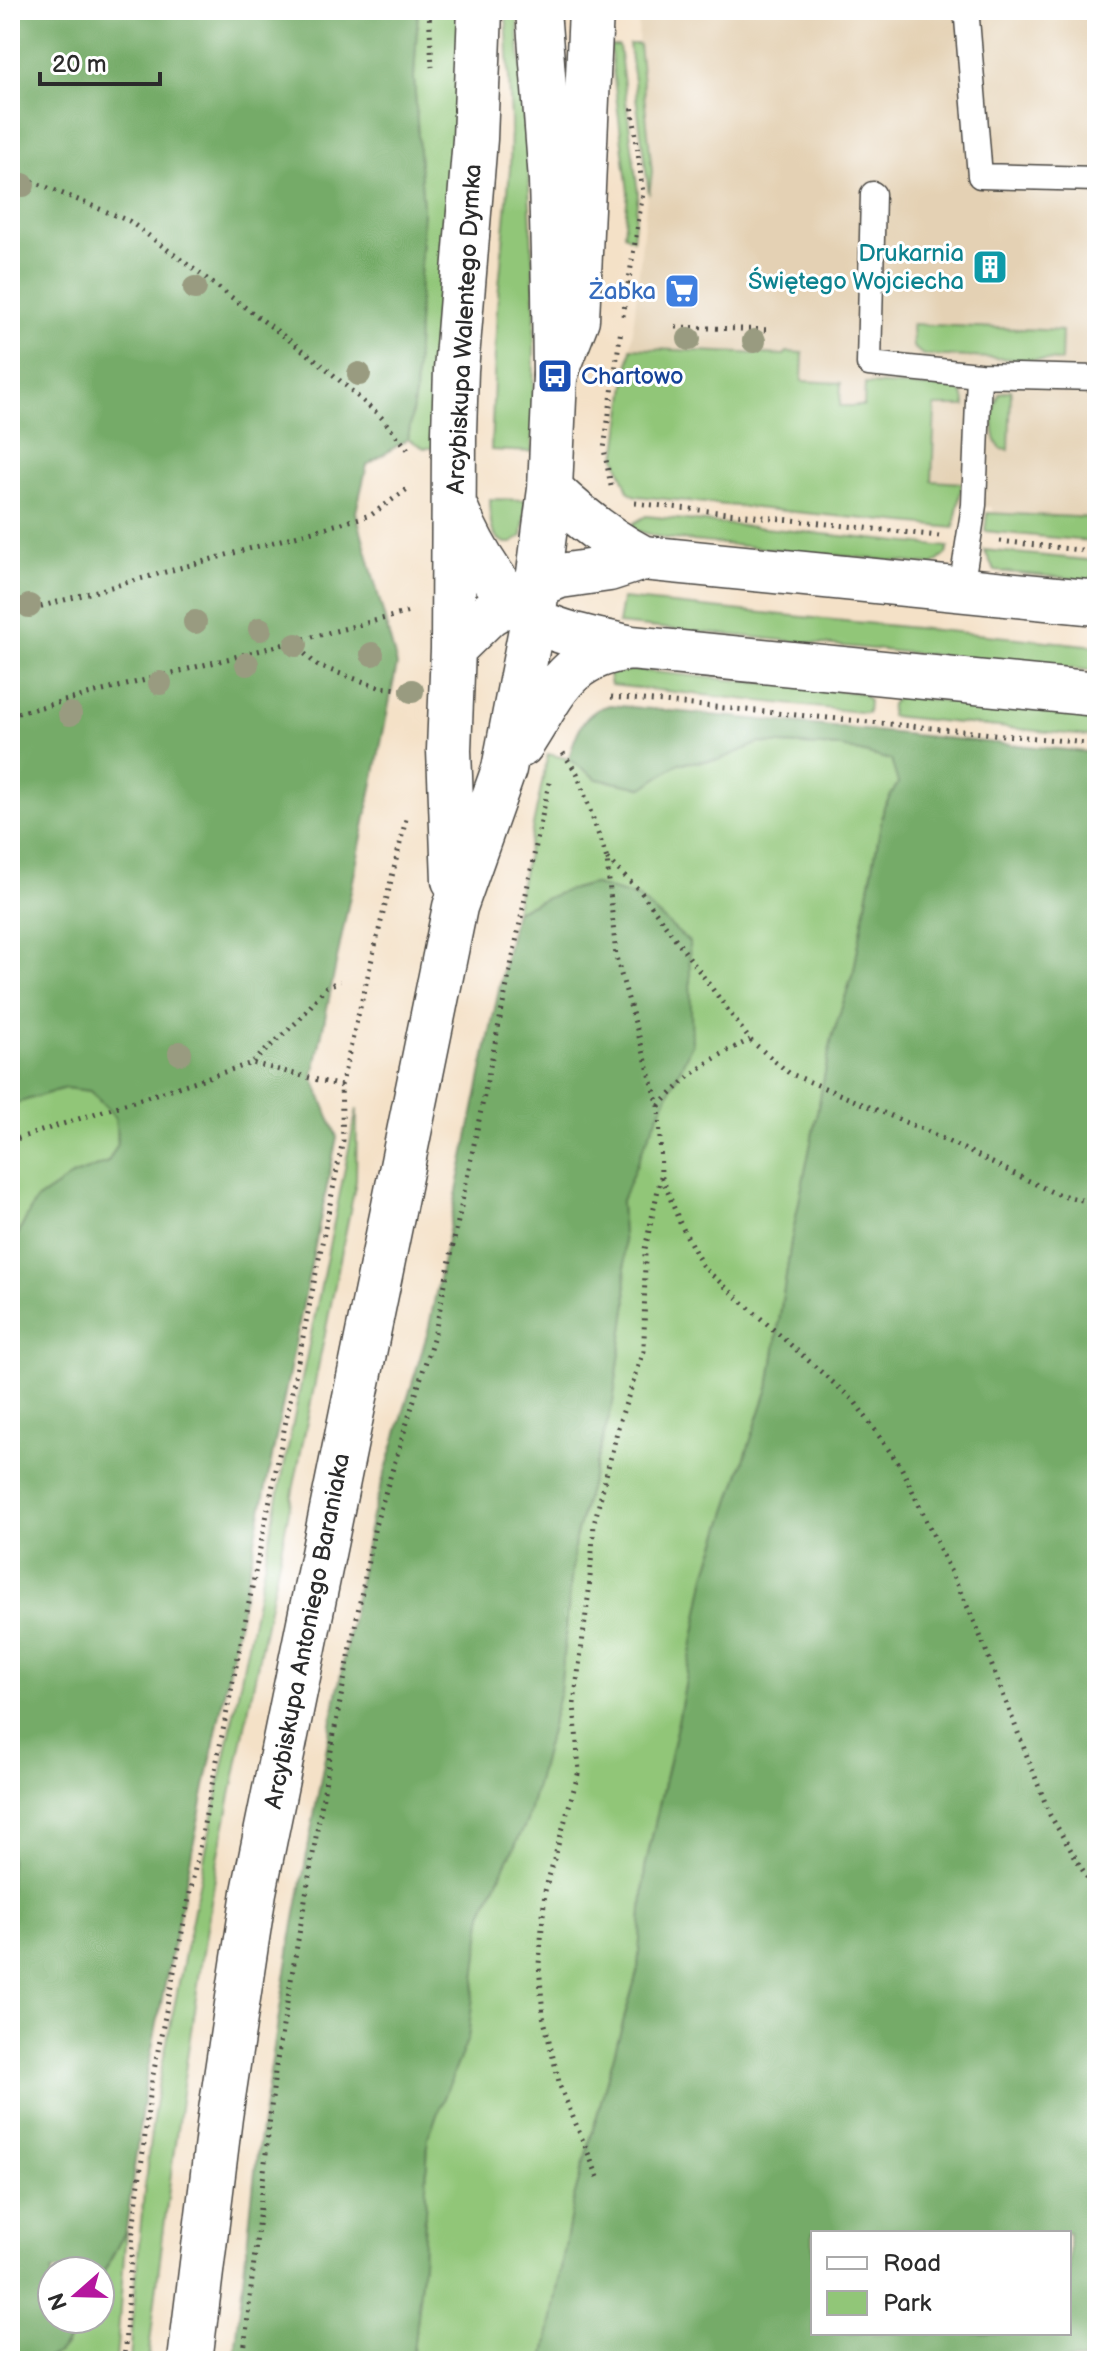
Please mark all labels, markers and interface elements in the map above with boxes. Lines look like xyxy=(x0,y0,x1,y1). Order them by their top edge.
scale bar xyxy=(40,36,160,86)
text: 20 m xyxy=(52,50,107,79)
street label: Arcybiskupa Walentego Dymka xyxy=(441,163,488,495)
place label: Drukarnia Świętego Wojciecha xyxy=(748,239,964,296)
building icon: Drukarnia Świętego Wojciecha xyxy=(971,248,1009,286)
supermarket icon: Żabka xyxy=(663,272,701,310)
place label: Żabka xyxy=(588,277,656,306)
bus stop icon: Chartowo xyxy=(536,357,574,395)
place label: Chartowo xyxy=(581,362,684,391)
street label: Arcybiskupa Antoniego Baraniaka xyxy=(259,1451,356,1811)
legend xyxy=(811,2231,1071,2335)
text: Road xyxy=(883,2249,941,2278)
north arrow xyxy=(36,2255,116,2335)
text: N xyxy=(43,2289,74,2314)
text: Park xyxy=(883,2289,931,2318)

